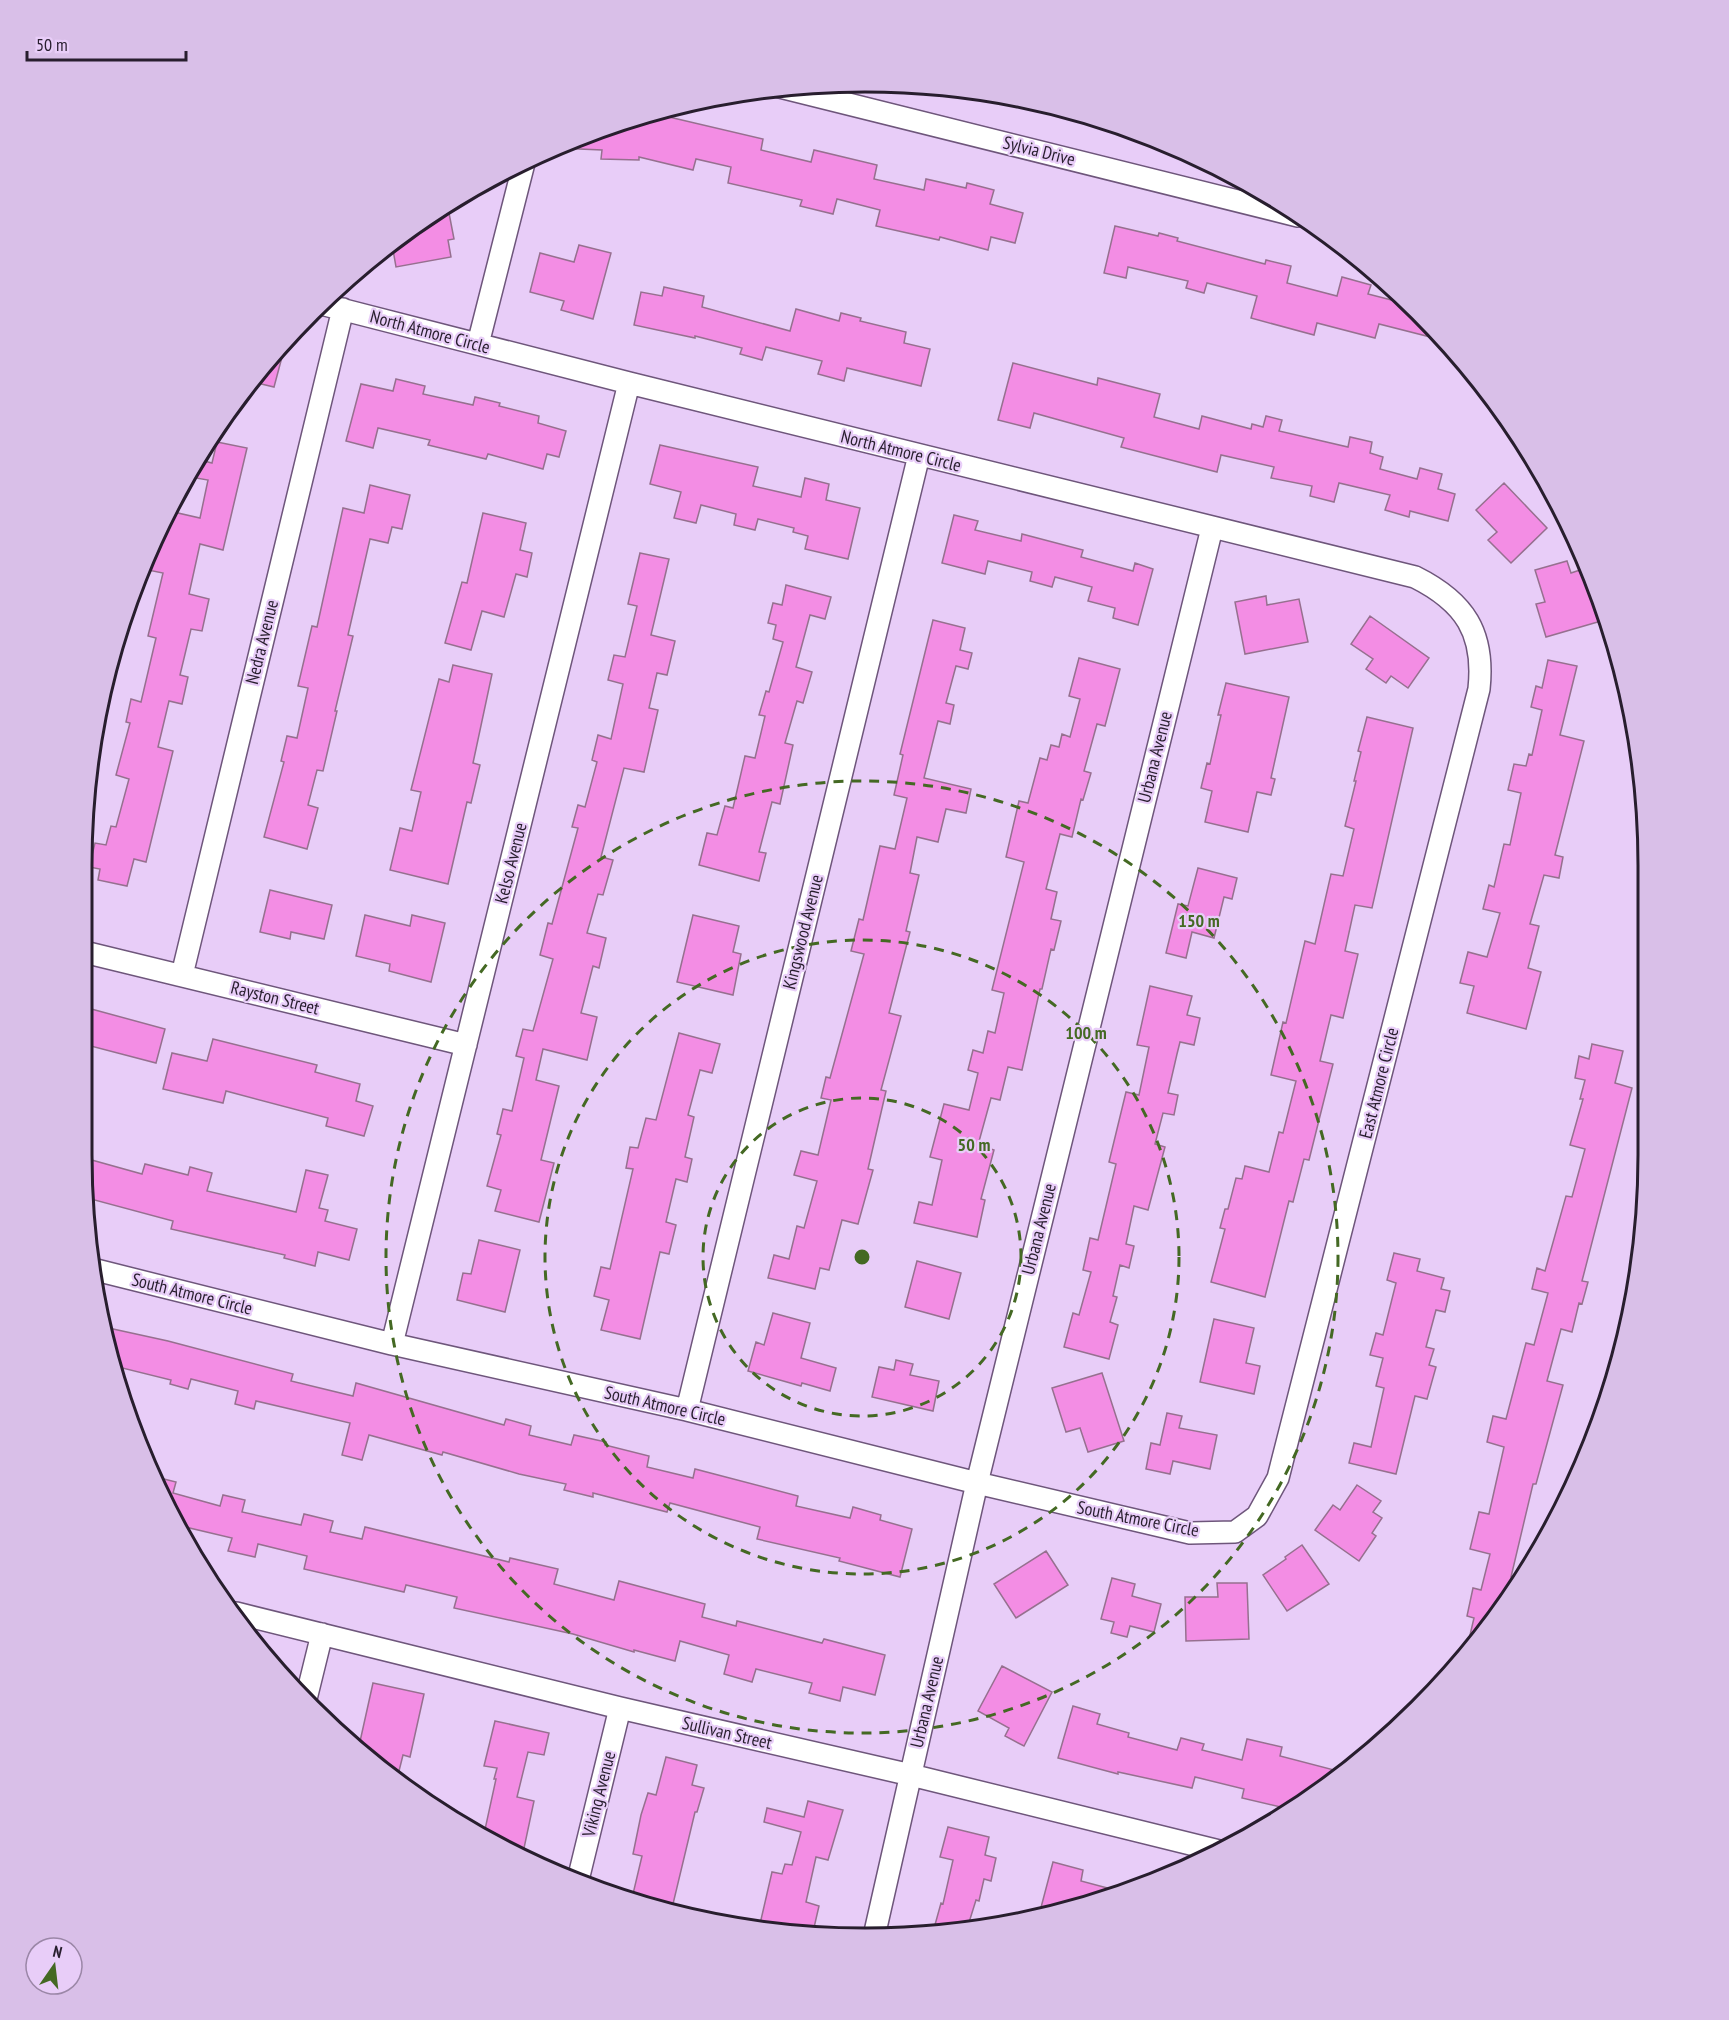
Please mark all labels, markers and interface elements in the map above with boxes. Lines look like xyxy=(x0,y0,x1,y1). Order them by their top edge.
scale bar xyxy=(27,24,186,62)
text: 50 m xyxy=(36,33,68,56)
street label: Sylvia Drive xyxy=(1001,130,1077,171)
street label: North Atmore Circle xyxy=(368,304,493,359)
street label: North Atmore Circle xyxy=(839,424,964,477)
street label: Nedra Avenue xyxy=(240,597,283,686)
street label: Urbana Avenue xyxy=(1132,709,1177,805)
street label: Kelso Avenue xyxy=(489,820,532,906)
street label: Kingswood Avenue xyxy=(777,872,828,992)
text: 150 m xyxy=(1178,909,1220,932)
street label: Rayston Street xyxy=(229,975,322,1020)
text: 100 m xyxy=(1065,1021,1107,1044)
street label: East Atmore Circle xyxy=(1354,1025,1403,1141)
text: 50 m xyxy=(958,1133,990,1156)
street label: Urbana Avenue xyxy=(1016,1181,1061,1277)
centre of rings xyxy=(852,1247,872,1267)
street label: South Atmore Circle xyxy=(129,1267,255,1320)
street label: South Atmore Circle xyxy=(602,1380,728,1431)
street label: South Atmore Circle xyxy=(1075,1495,1201,1542)
street label: Urbana Avenue xyxy=(905,1654,948,1750)
street label: Sullivan Street xyxy=(680,1711,774,1754)
street label: Viking Avenue xyxy=(577,1749,620,1840)
north arrow xyxy=(24,1936,84,1996)
text: N xyxy=(51,1941,64,1962)

